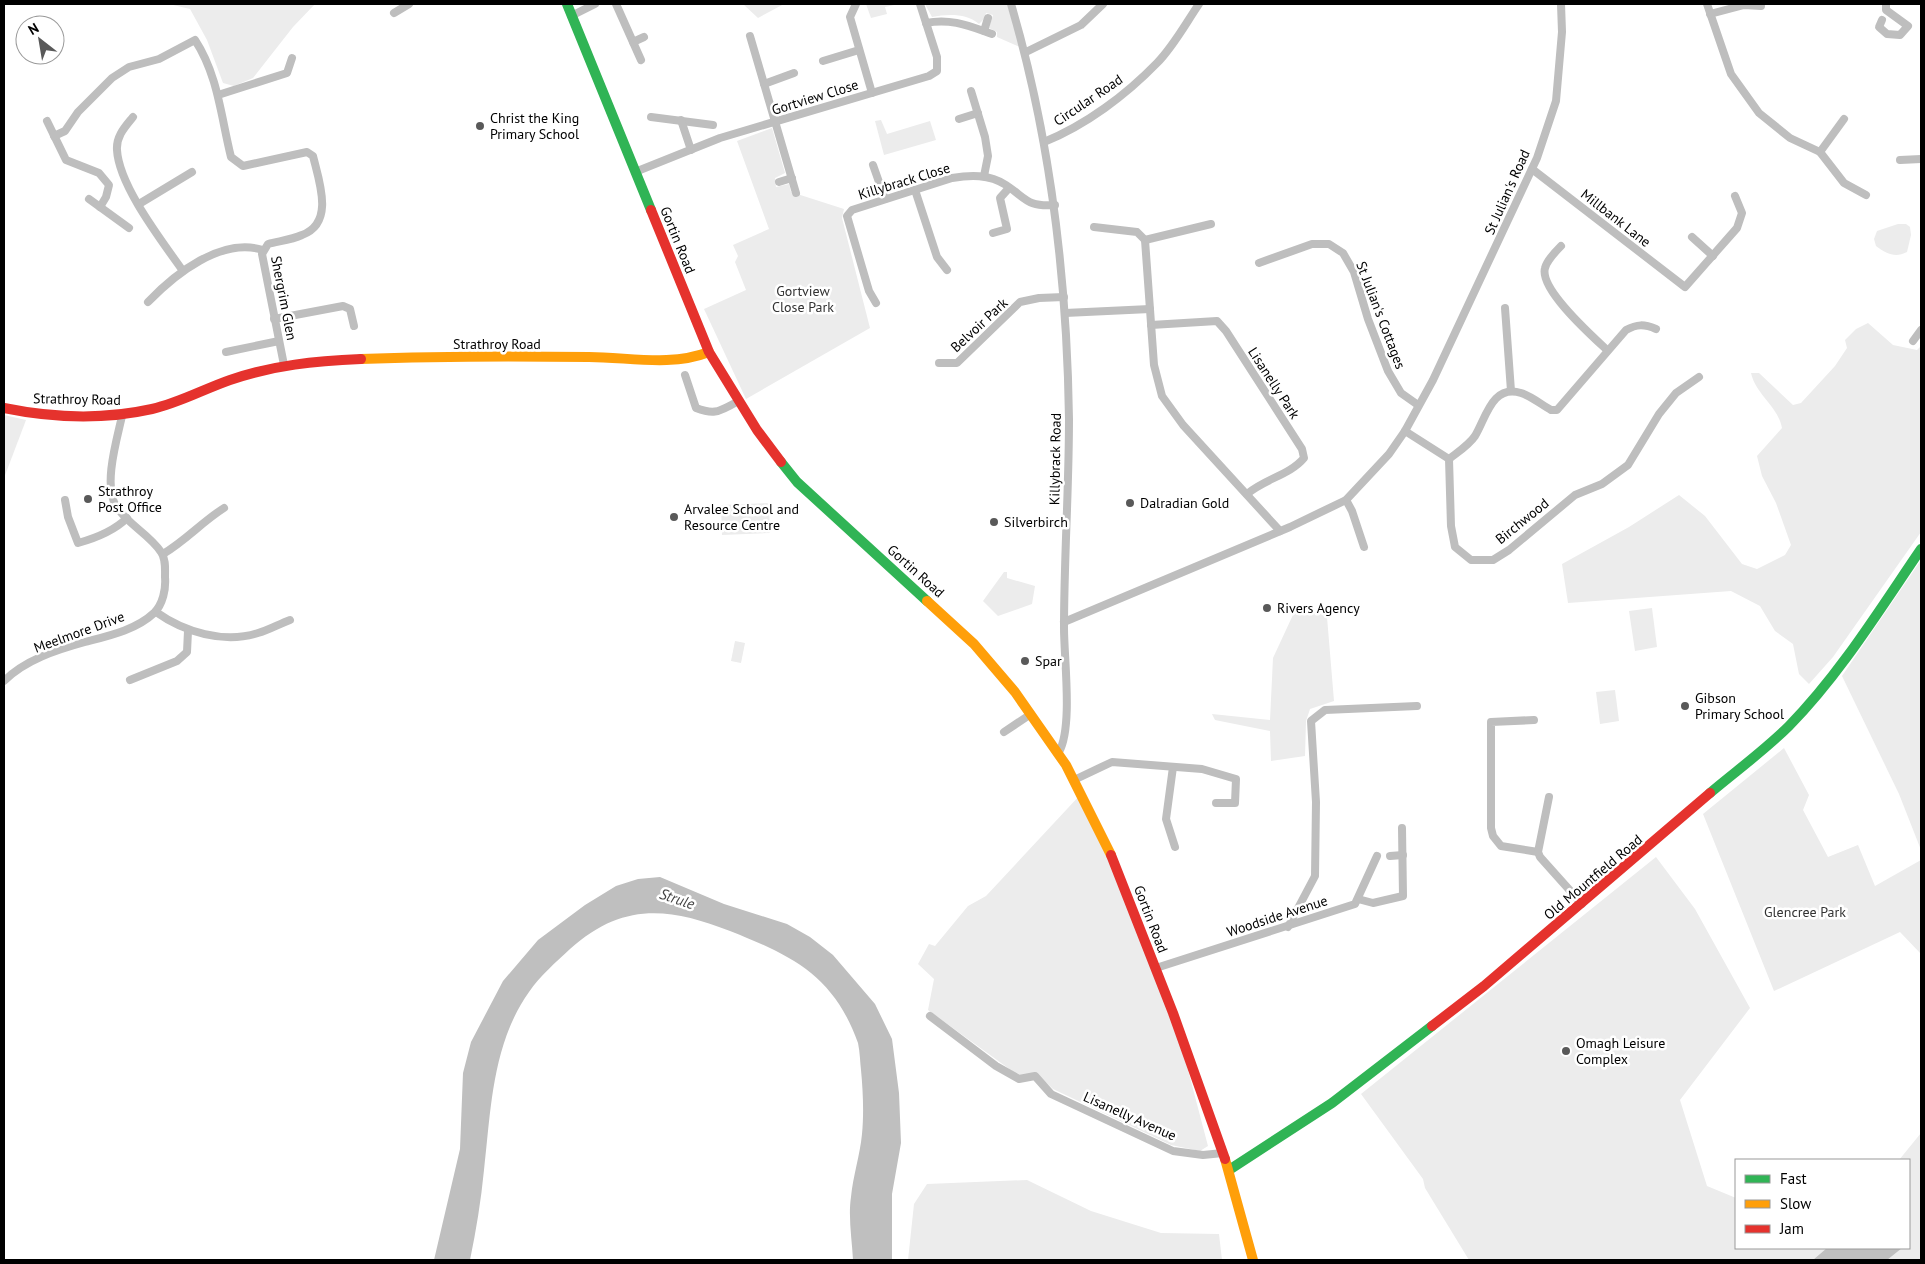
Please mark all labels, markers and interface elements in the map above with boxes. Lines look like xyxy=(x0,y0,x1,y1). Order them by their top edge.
north arrow xyxy=(15,15,65,65)
text: N xyxy=(25,19,42,39)
street label: Circular Road xyxy=(1050,70,1126,130)
street label: Gortview Close xyxy=(769,75,861,119)
place label: Christ the King Primary School xyxy=(490,109,579,143)
marker: Christ the King Primary School xyxy=(474,120,486,132)
street label: St Julian's Road xyxy=(1480,147,1534,237)
street label: Killybrack Close xyxy=(856,158,952,204)
street label: Millbank Lane xyxy=(1577,185,1655,251)
street label: Gortin Road xyxy=(656,204,700,276)
street label: Shergrim Glen xyxy=(267,254,301,342)
street label: St Julian's Cottages xyxy=(1352,259,1410,371)
park label: Gortview Close Park xyxy=(772,282,834,316)
street label: Belvoir Park xyxy=(947,294,1011,356)
street label: Strathroy Road xyxy=(453,335,541,353)
street label: Lisanelly Park xyxy=(1244,344,1304,423)
street label: Strathroy Road xyxy=(33,389,121,409)
street label: Killybrack Road xyxy=(1045,413,1065,505)
place label: Strathroy Post Office xyxy=(98,482,162,516)
marker: Strathroy Post Office xyxy=(82,493,94,505)
place label: Dalradian Gold xyxy=(1140,494,1229,512)
street label: Birchwood xyxy=(1492,494,1552,548)
marker: Dalradian Gold xyxy=(1124,497,1136,509)
place label: Arvalee School and Resource Centre xyxy=(684,500,799,534)
marker: Arvalee School and Resource Centre xyxy=(668,511,680,523)
place label: Silverbirch xyxy=(1004,513,1068,531)
marker: Silverbirch xyxy=(988,516,1000,528)
street label: Gortin Road xyxy=(884,541,948,601)
place label: Rivers Agency xyxy=(1277,599,1360,617)
marker: Rivers Agency xyxy=(1261,602,1273,614)
street label: Meelmore Drive xyxy=(31,607,127,657)
place label: Spar xyxy=(1035,652,1062,670)
marker: Spar xyxy=(1019,655,1031,667)
place label: Gibson Primary School xyxy=(1695,689,1784,723)
marker: Gibson Primary School xyxy=(1679,700,1691,712)
street label: Old Mountfield Road xyxy=(1540,831,1646,923)
street label: Gortin Road xyxy=(1130,883,1172,955)
water label: Strule xyxy=(657,884,697,913)
street label: Woodside Avenue xyxy=(1224,891,1330,941)
park label: Glencree Park xyxy=(1764,903,1846,921)
place label: Omagh Leisure Complex xyxy=(1576,1034,1665,1068)
marker: Omagh Leisure Complex xyxy=(1560,1045,1572,1057)
street label: Lisanelly Avenue xyxy=(1081,1087,1179,1145)
legend xyxy=(1735,1159,1910,1249)
text: Fast xyxy=(1780,1169,1807,1188)
text: Slow xyxy=(1780,1194,1811,1213)
text: Jam xyxy=(1779,1219,1804,1238)

